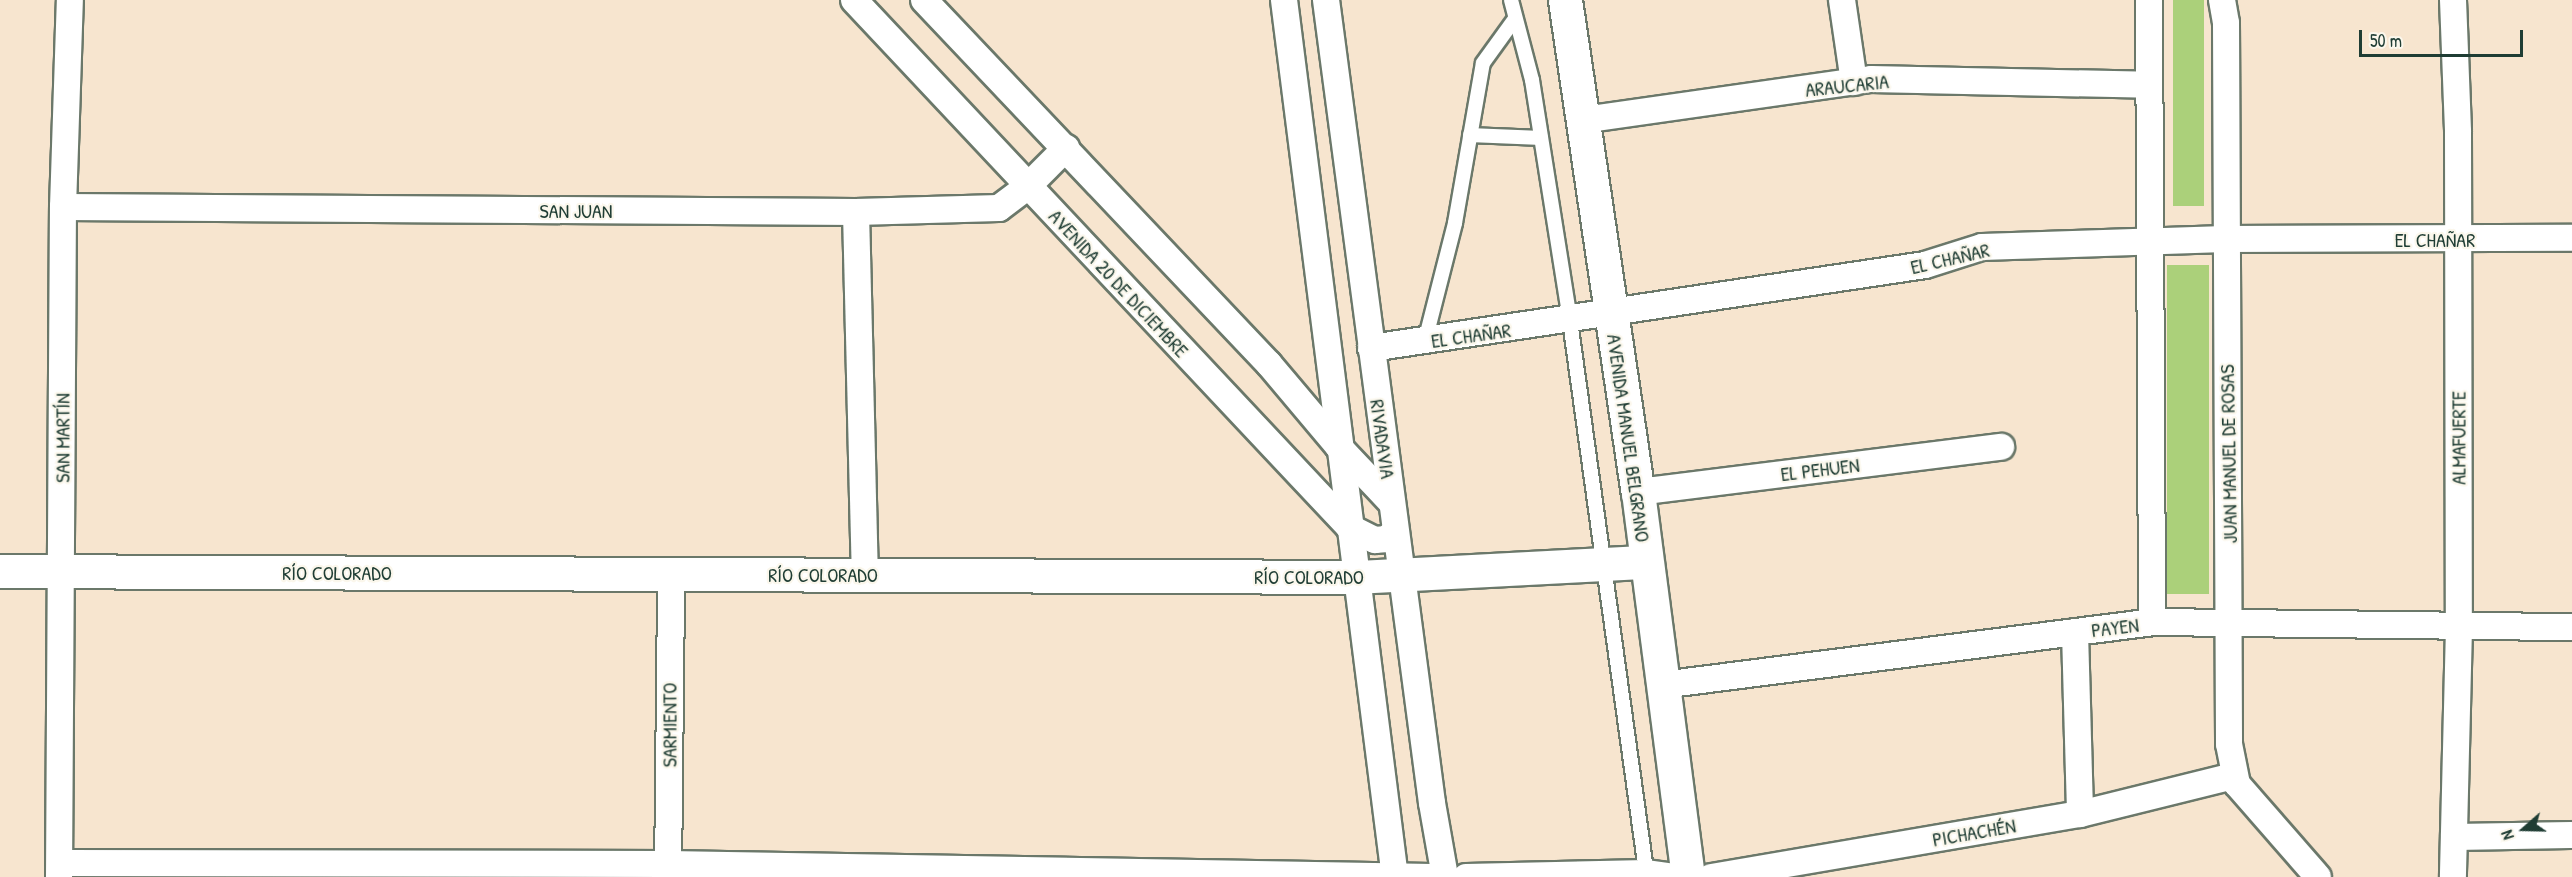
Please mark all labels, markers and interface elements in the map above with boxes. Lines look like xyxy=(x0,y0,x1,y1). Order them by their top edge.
scale bar xyxy=(2362,18,2526,56)
text: 50 m xyxy=(2370,28,2402,53)
street label: ARAUCARIA xyxy=(1804,69,1890,101)
street label: SAN JUAN xyxy=(540,198,612,222)
street label: AVENIDA 20 DE DICIEMBRE xyxy=(1044,204,1194,362)
street label: EL CHAÑAR xyxy=(2395,227,2475,251)
street label: EL CHAÑAR xyxy=(1908,237,1992,279)
street label: EL CHAÑAR xyxy=(1430,318,1512,352)
street label: AVENIDA MANUEL BELGRANO xyxy=(1603,332,1655,544)
street label: JUAN MANUEL DE ROSAS xyxy=(2214,364,2242,544)
street label: ALMAFUERTE xyxy=(2446,391,2470,485)
street label: SAN MARTÍN xyxy=(50,393,74,483)
street label: RIVADAVIA xyxy=(1366,398,1400,480)
street label: EL PEHUEN xyxy=(1779,452,1861,486)
street label: RÍO COLORADO xyxy=(282,560,392,584)
street label: RÍO COLORADO xyxy=(768,562,878,586)
street label: RÍO COLORADO xyxy=(1254,564,1364,588)
street label: PAYEN xyxy=(2090,612,2140,642)
street label: SARMIENTO xyxy=(657,683,681,767)
north arrow xyxy=(2494,799,2554,859)
street label: PICHACHÉN xyxy=(1930,813,2018,851)
text: N xyxy=(2495,827,2519,843)

